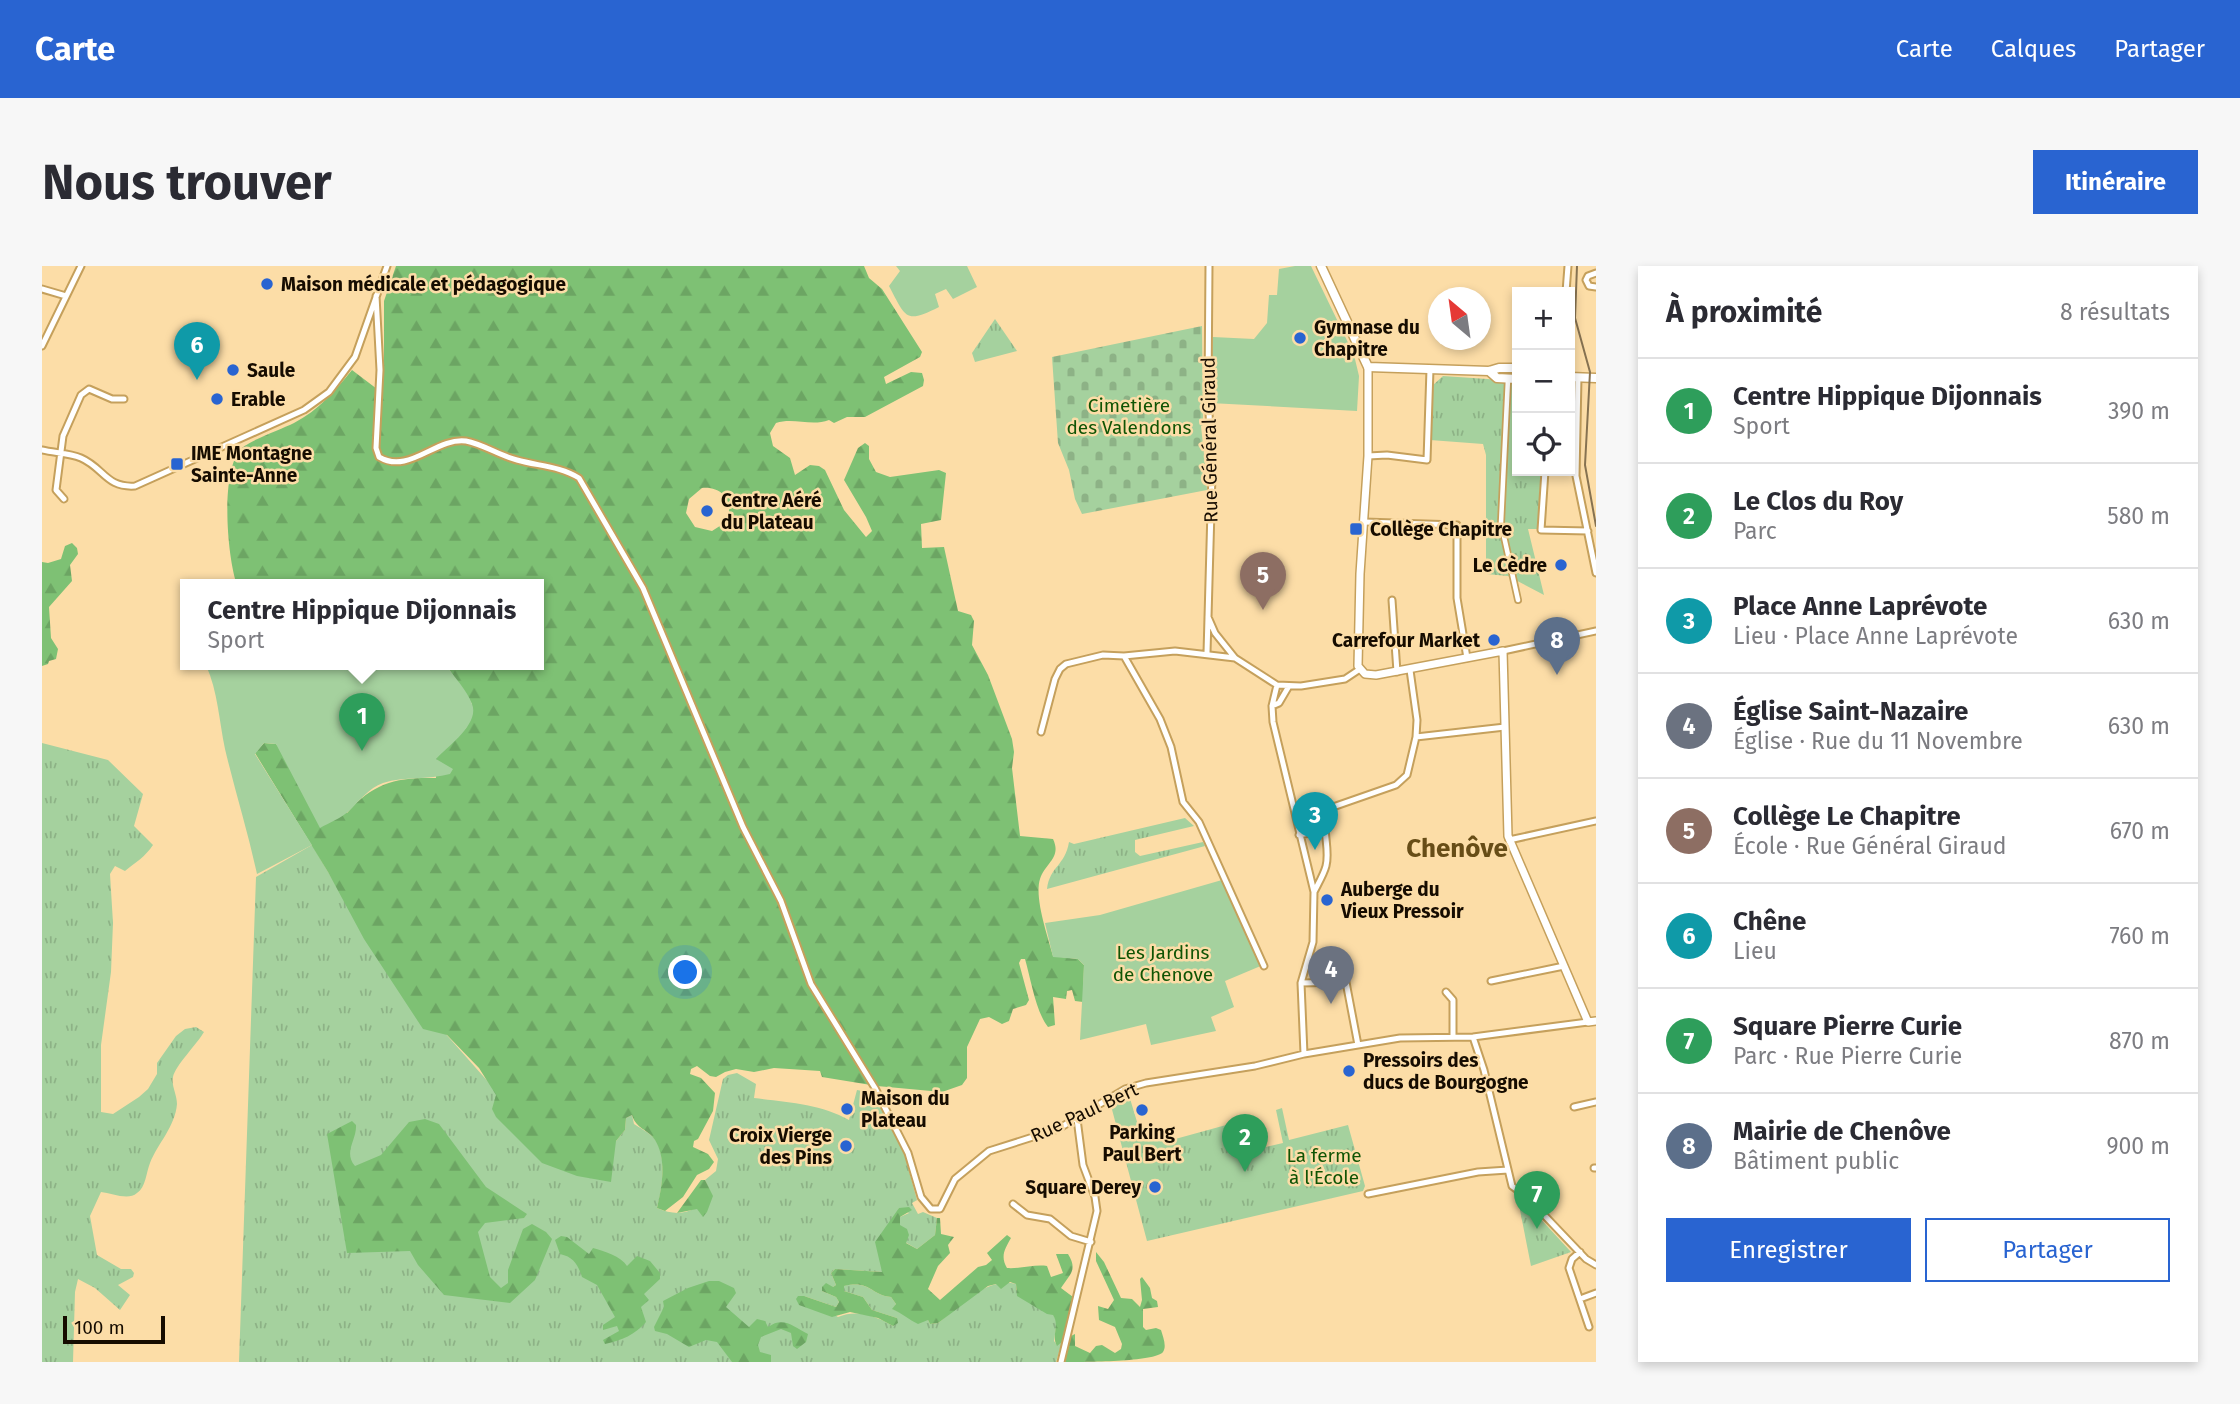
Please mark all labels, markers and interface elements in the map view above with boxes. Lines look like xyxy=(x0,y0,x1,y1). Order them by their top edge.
text: Carte xyxy=(35,29,115,69)
text: Carte xyxy=(1896,35,1953,63)
text: Calques xyxy=(1991,35,2076,63)
text: Partager xyxy=(2114,35,2205,63)
button: Itinéraire xyxy=(2033,150,2198,214)
text: Nous trouver xyxy=(42,153,332,212)
place label: Maison médicale et pédagogique xyxy=(281,273,566,296)
marker: Maison médicale et pédagogique xyxy=(259,276,275,292)
north arrow xyxy=(1428,287,1491,350)
map controls xyxy=(1512,287,1575,476)
button: + xyxy=(1512,287,1575,350)
text: À proximité xyxy=(1666,294,1822,330)
text: 8 résultats xyxy=(2060,298,2170,326)
place label: Gymnase du Chapitre xyxy=(1314,316,1420,361)
pin: 6 xyxy=(174,322,220,380)
marker: Gymnase du Chapitre xyxy=(1292,330,1308,346)
button: − xyxy=(1512,350,1575,413)
street label: Rue Général Giraud xyxy=(1197,357,1222,523)
place label: Saule xyxy=(247,359,295,382)
marker: Saule xyxy=(225,362,241,378)
text: Centre Hippique Dijonnais xyxy=(1733,381,2042,412)
place label: Erable xyxy=(231,388,286,411)
marker: Erable xyxy=(209,391,225,407)
park label: Cimetière des Valendons xyxy=(1066,394,1192,439)
text: 1 xyxy=(1684,397,1694,425)
text: 390 m xyxy=(2108,397,2170,425)
text: Sport xyxy=(1733,412,1790,440)
button: locate xyxy=(1512,413,1575,476)
place label: IME Montagne Sainte-Anne xyxy=(191,442,312,487)
marker: IME Montagne Sainte-Anne xyxy=(169,456,185,472)
text: Le Clos du Roy xyxy=(1733,486,1903,517)
place label: Centre Aéré du Plateau xyxy=(721,489,822,534)
text: 2 xyxy=(1683,502,1695,530)
text: 580 m xyxy=(2107,502,2170,530)
marker: Centre Aéré du Plateau xyxy=(699,503,715,519)
text: Parc xyxy=(1733,517,1777,545)
place label: Collège Chapitre xyxy=(1370,518,1512,541)
marker: Collège Chapitre xyxy=(1348,521,1364,537)
pin: 5 xyxy=(1240,552,1286,610)
place label: Le Cèdre xyxy=(1473,554,1547,577)
marker: Le Cèdre xyxy=(1553,557,1569,573)
popup xyxy=(180,579,544,670)
text: Place Anne Laprévote xyxy=(1733,591,1987,622)
text: Centre Hippique Dijonnais xyxy=(208,595,516,626)
text: 3 xyxy=(1683,607,1695,635)
text: 630 m xyxy=(2108,607,2170,635)
pin: 8 xyxy=(1534,617,1580,675)
text: Lieu · Place Anne Laprévote xyxy=(1733,622,2018,650)
text: Sport xyxy=(208,626,264,654)
place label: Carrefour Market xyxy=(1332,629,1481,652)
marker: Carrefour Market xyxy=(1486,632,1502,648)
pin: 1 xyxy=(339,693,385,751)
text: Église Saint-Nazaire xyxy=(1733,696,1968,727)
text: 4 xyxy=(1683,712,1696,740)
text: 630 m xyxy=(2108,712,2170,740)
text: Église · Rue du 11 Novembre xyxy=(1733,727,2023,755)
pin: 3 xyxy=(1292,792,1338,850)
text: Collège Le Chapitre xyxy=(1733,801,1961,832)
text: 5 xyxy=(1683,817,1695,845)
text: 670 m xyxy=(2110,817,2170,845)
text: École · Rue Général Giraud xyxy=(1733,832,2007,860)
district label: Chenôve xyxy=(1406,833,1508,864)
place label: Auberge du Vieux Pressoir xyxy=(1340,878,1464,923)
marker: Auberge du Vieux Pressoir xyxy=(1319,892,1335,908)
text: Chêne xyxy=(1733,906,1806,937)
text: 6 xyxy=(1683,922,1695,950)
text: 760 m xyxy=(2109,922,2170,950)
text: Lieu xyxy=(1733,937,1777,965)
park label: Les Jardins de Chenove xyxy=(1113,941,1213,986)
pin: 4 xyxy=(1308,946,1354,1004)
your location xyxy=(668,955,702,989)
text: Square Pierre Curie xyxy=(1733,1011,1962,1042)
text: 7 xyxy=(1684,1027,1694,1055)
text: 870 m xyxy=(2109,1027,2170,1055)
text: Parc · Rue Pierre Curie xyxy=(1733,1042,1962,1070)
place label: Pressoirs des ducs de Bourgogne xyxy=(1363,1049,1529,1094)
marker: Pressoirs des ducs de Bourgogne xyxy=(1341,1063,1357,1079)
street label: Rue Paul Bert xyxy=(1027,1077,1142,1147)
place label: Maison du Plateau xyxy=(861,1087,950,1132)
marker: Maison du Plateau xyxy=(839,1101,855,1117)
marker: Parking Paul Bert xyxy=(1134,1102,1150,1118)
pin: 2 xyxy=(1222,1114,1268,1172)
text: Mairie de Chenôve xyxy=(1733,1116,1951,1147)
place label: Parking Paul Bert xyxy=(1102,1121,1182,1166)
place label: Croix Vierge des Pins xyxy=(729,1124,832,1169)
text: 8 xyxy=(1682,1132,1696,1160)
text: 900 m xyxy=(2106,1132,2170,1160)
marker: Croix Vierge des Pins xyxy=(838,1138,854,1154)
park label: La ferme à l'École xyxy=(1286,1144,1362,1189)
text: Bâtiment public xyxy=(1733,1147,1899,1175)
pin: 7 xyxy=(1514,1171,1560,1229)
place label: Square Derey xyxy=(1025,1176,1141,1199)
marker: Square Derey xyxy=(1147,1179,1163,1195)
button: Enregistrer xyxy=(1666,1218,1911,1282)
button: Partager xyxy=(1925,1218,2170,1282)
scale bar xyxy=(63,1313,164,1345)
text: 100 m xyxy=(74,1316,125,1339)

